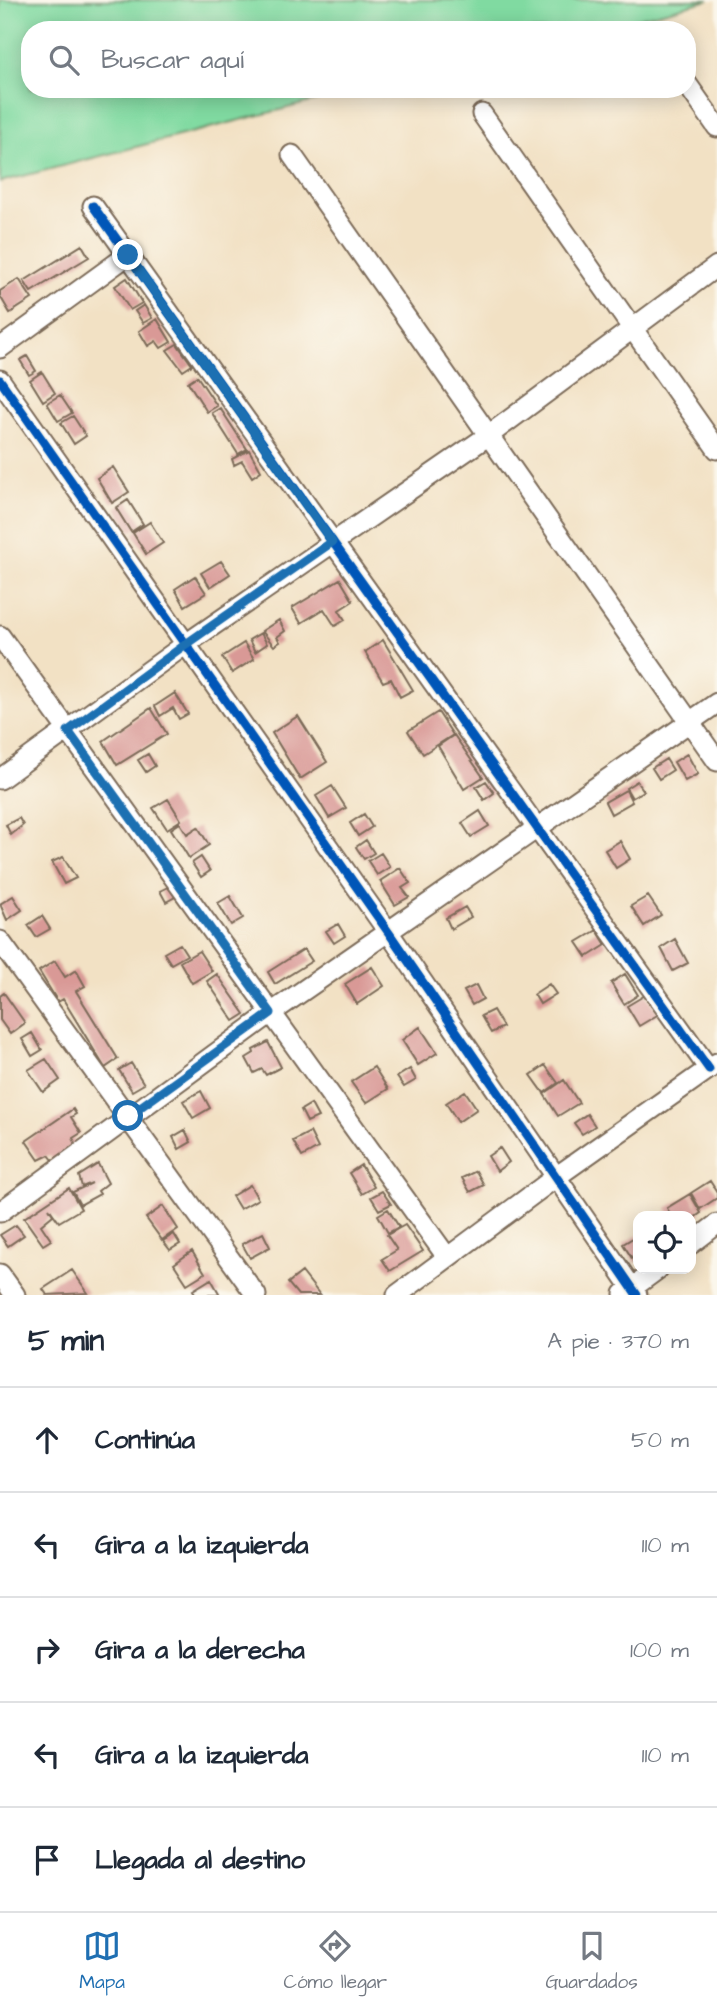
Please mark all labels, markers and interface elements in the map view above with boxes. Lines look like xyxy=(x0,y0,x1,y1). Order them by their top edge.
search box xyxy=(21,21,696,98)
icon: search xyxy=(45,41,83,79)
text: Buscar aquí xyxy=(101,42,244,78)
route end xyxy=(112,239,143,270)
route start xyxy=(112,1100,143,1131)
map controls xyxy=(633,1211,696,1274)
button: locate xyxy=(633,1211,696,1274)
text: 5 min xyxy=(28,1320,104,1362)
text: A pie · 370 m xyxy=(547,1325,689,1357)
icon: ahead xyxy=(28,1421,66,1459)
text: Continúa xyxy=(95,1422,195,1458)
text: 50 m xyxy=(631,1424,689,1456)
icon: left xyxy=(28,1526,66,1564)
text: Gira a la izquierda xyxy=(95,1527,309,1563)
text: 110 m xyxy=(641,1529,689,1561)
icon: right xyxy=(28,1631,66,1669)
text: Gira a la derecha xyxy=(95,1632,305,1668)
text: 100 m xyxy=(630,1634,689,1666)
icon: left xyxy=(28,1736,66,1774)
text: Gira a la izquierda xyxy=(95,1737,309,1773)
text: 110 m xyxy=(641,1739,689,1771)
icon: arrive xyxy=(28,1841,66,1879)
text: Llegada al destino xyxy=(95,1842,305,1878)
tab: Mapa xyxy=(79,1927,125,1996)
tab: Cómo llegar xyxy=(283,1927,387,1996)
tab: Guardados xyxy=(545,1927,638,1996)

